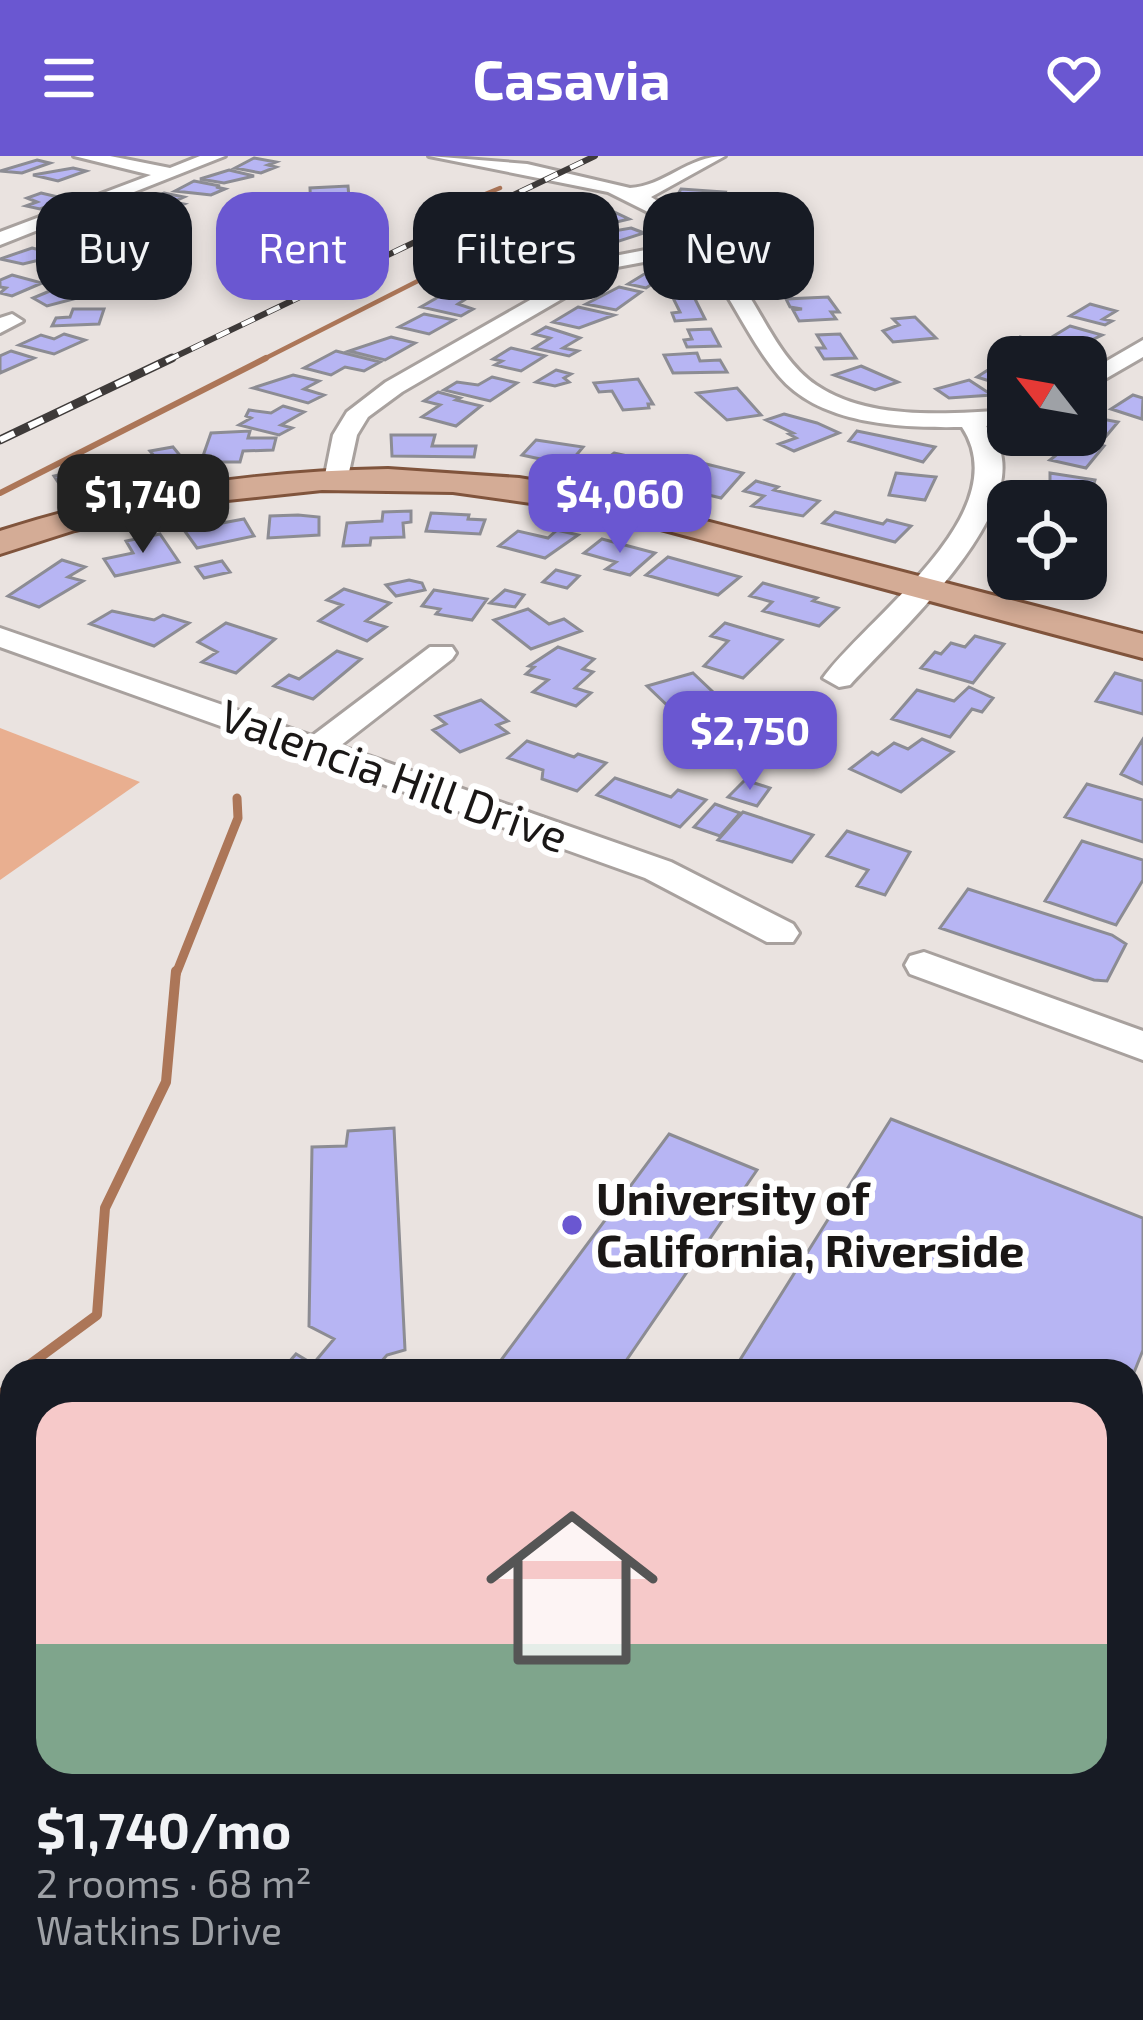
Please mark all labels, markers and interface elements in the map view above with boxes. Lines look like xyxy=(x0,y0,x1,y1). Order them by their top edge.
icon: menu xyxy=(36,45,102,111)
icon: heart xyxy=(1041,45,1107,111)
text: Casavia xyxy=(472,46,671,111)
chip: Buy xyxy=(36,192,192,300)
chip: Rent xyxy=(216,192,389,300)
chip: Filters xyxy=(413,192,619,300)
chip: New xyxy=(643,192,814,300)
north arrow xyxy=(987,336,1107,456)
map controls xyxy=(987,336,1107,600)
pin: $1,740 xyxy=(45,454,241,556)
pin: $4,060 xyxy=(522,454,718,556)
text: $1,740 xyxy=(84,469,202,516)
text: $4,060 xyxy=(555,469,685,516)
button: locate xyxy=(987,480,1107,600)
street label: Valencia Hill Drive xyxy=(213,686,576,862)
pin: $2,750 xyxy=(652,691,848,793)
text: $2,750 xyxy=(690,706,810,753)
place label: University of California, Riverside xyxy=(596,1170,1024,1276)
marker: University of California, Riverside xyxy=(559,1212,585,1238)
icon: home xyxy=(464,1480,680,1696)
text: $1,740/mo xyxy=(36,1798,291,1859)
text: 2 rooms · 68 m² xyxy=(36,1859,312,1906)
text: Watkins Drive xyxy=(36,1906,282,1953)

